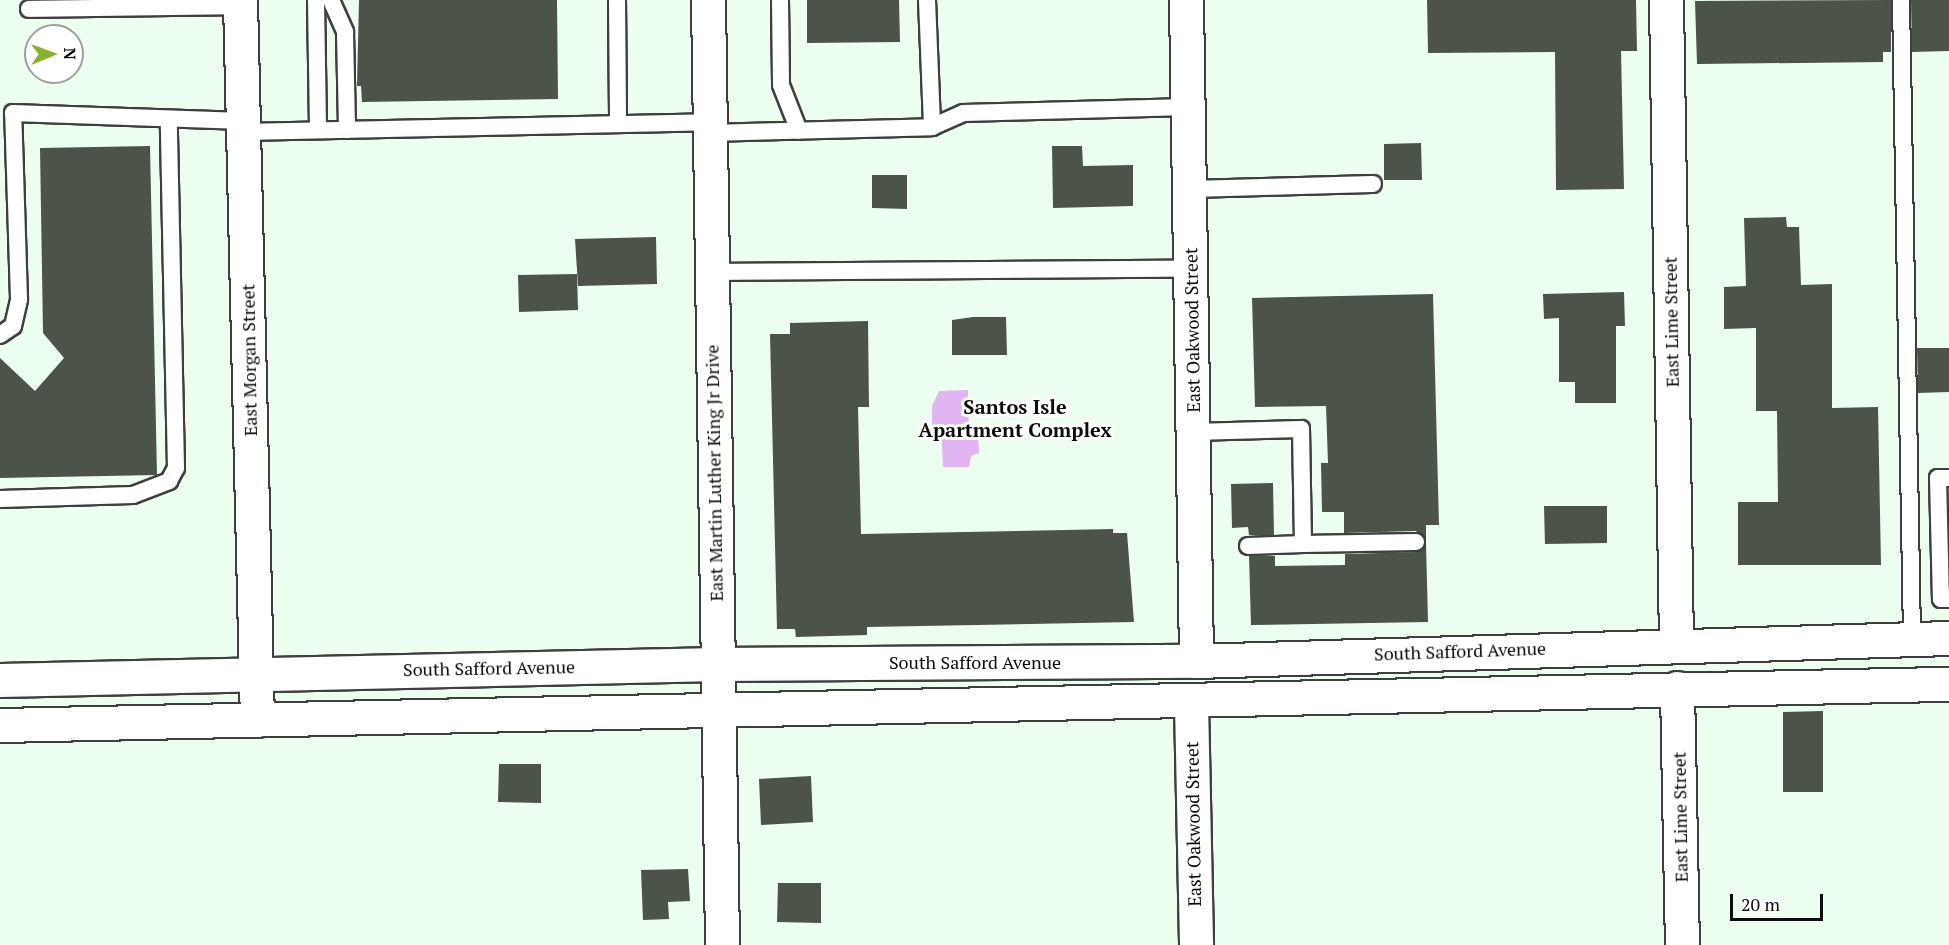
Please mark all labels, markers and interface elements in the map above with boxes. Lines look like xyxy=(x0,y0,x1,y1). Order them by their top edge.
north arrow xyxy=(24,24,84,84)
text: N xyxy=(59,47,81,60)
street label: East Oakwood Street xyxy=(1180,247,1204,413)
street label: East Lime Street xyxy=(1659,256,1683,388)
street label: East Morgan Street xyxy=(237,284,261,436)
street label: East Martin Luther King Jr Drive xyxy=(701,344,727,602)
district label: Santos Isle Apartment Complex xyxy=(918,394,1112,441)
street label: South Safford Avenue xyxy=(1373,637,1547,665)
street label: South Safford Avenue xyxy=(889,651,1061,673)
street label: South Safford Avenue xyxy=(403,656,575,680)
street label: East Oakwood Street xyxy=(1181,741,1205,907)
street label: East Lime Street xyxy=(1668,751,1692,883)
scale bar xyxy=(1733,882,1826,920)
text: 20 m xyxy=(1741,892,1780,916)

